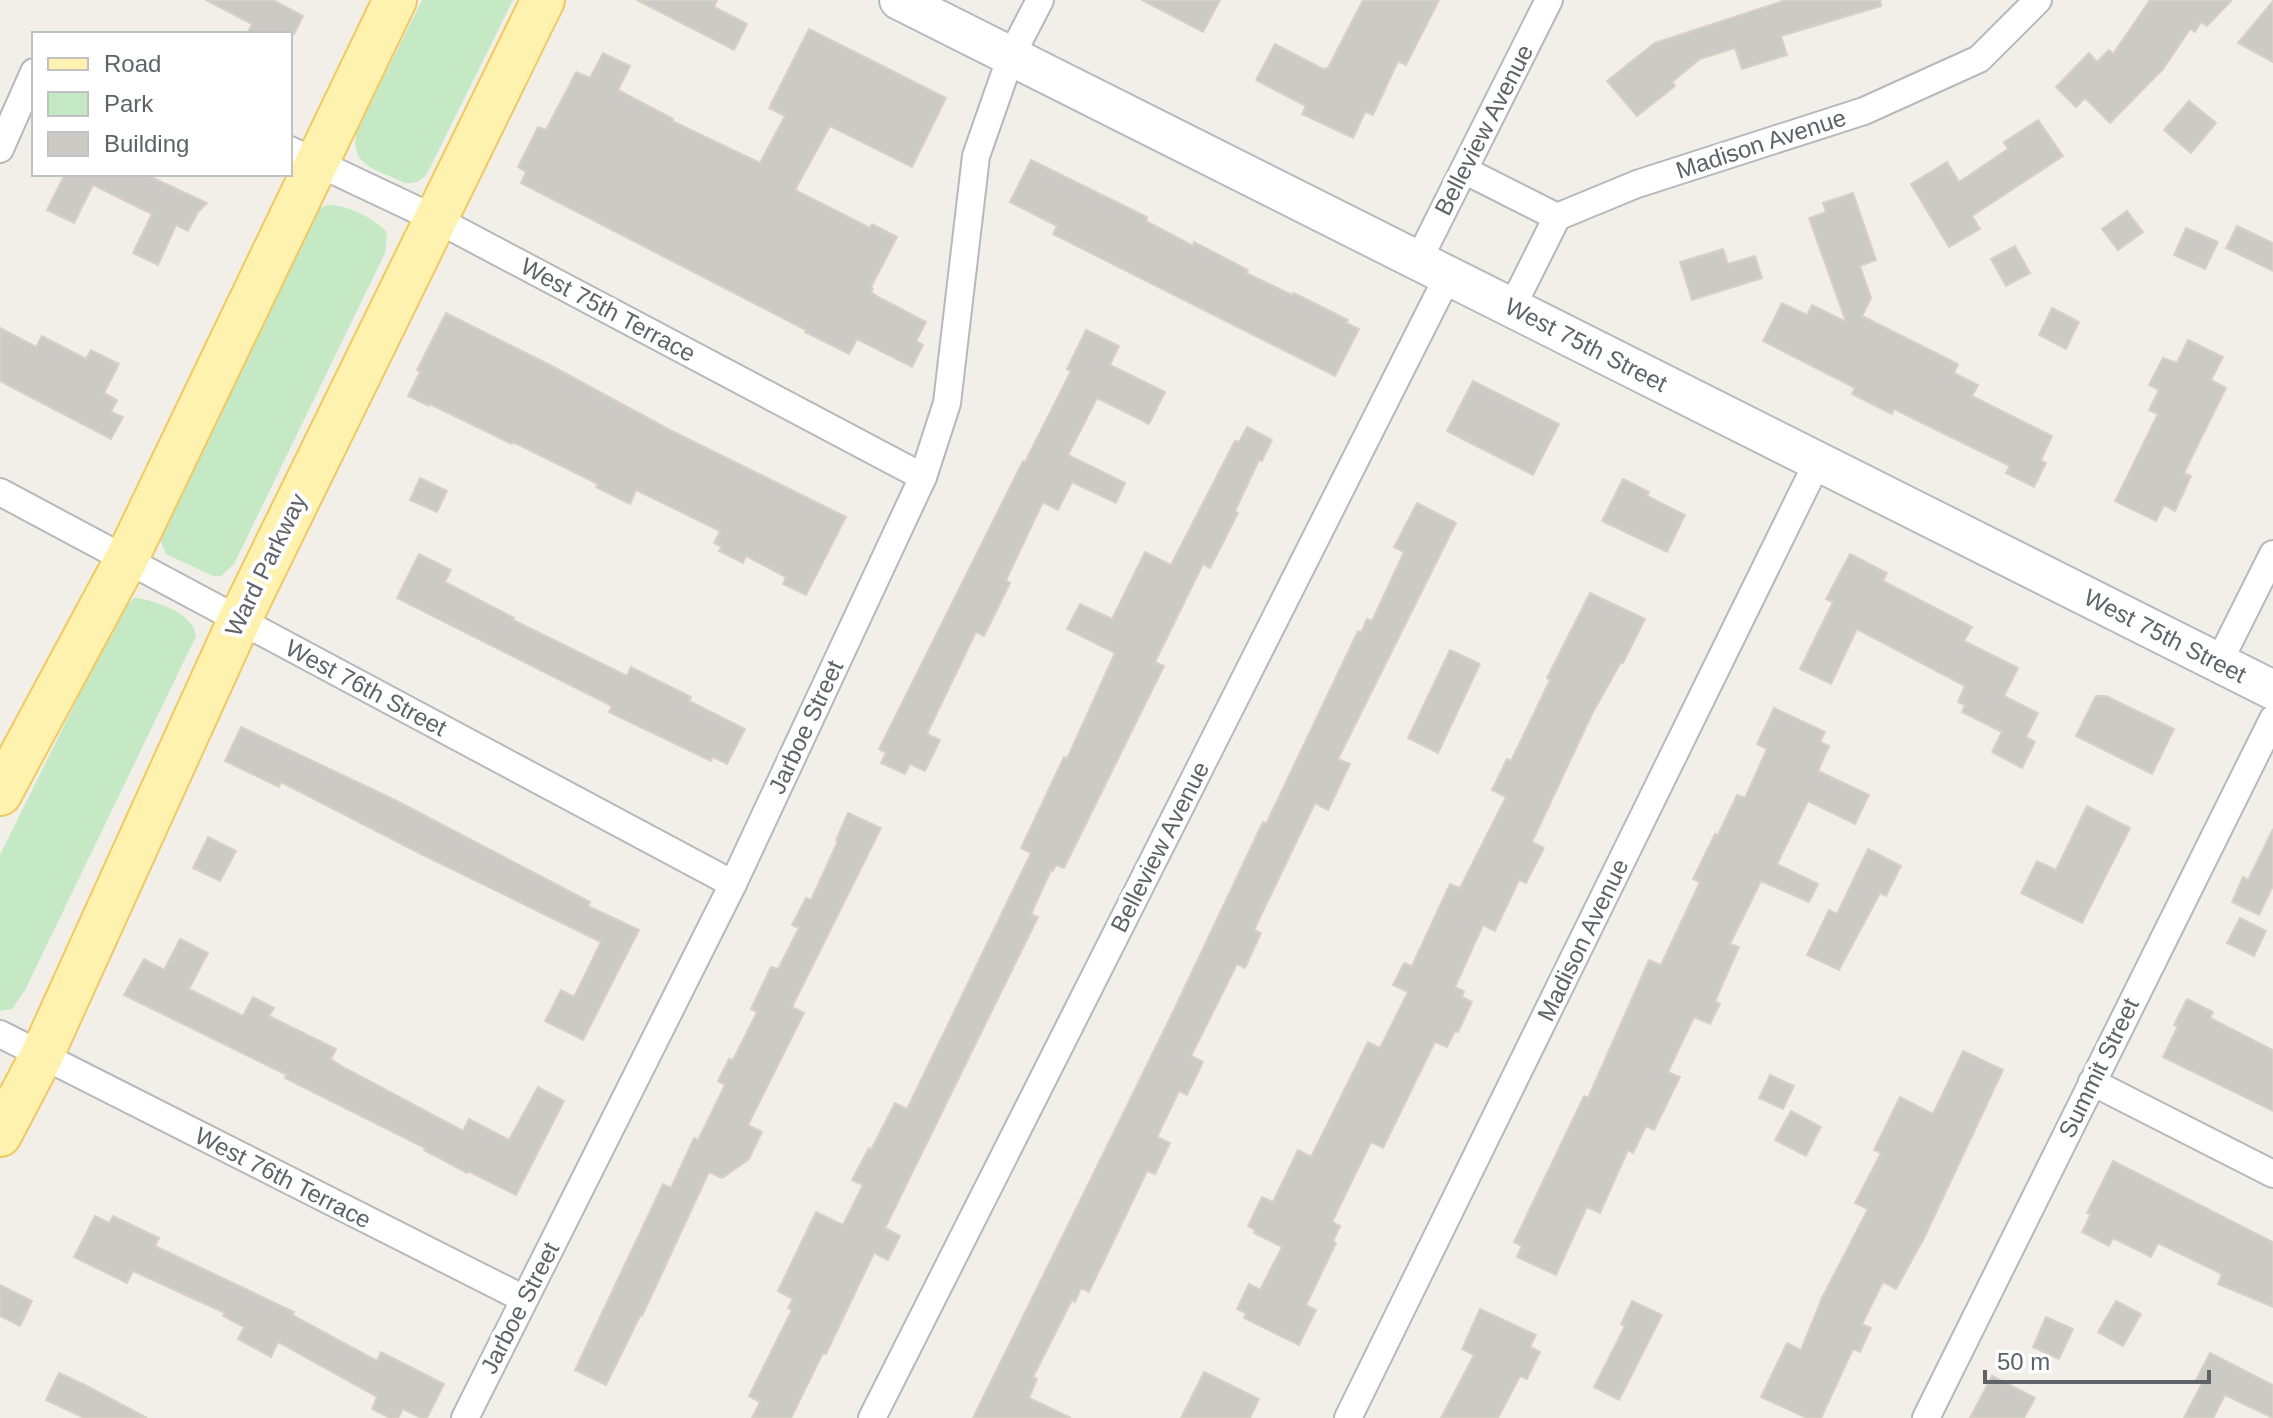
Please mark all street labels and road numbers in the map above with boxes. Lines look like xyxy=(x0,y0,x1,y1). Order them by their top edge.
street label: Belleview Avenue xyxy=(1429,40,1538,220)
street label: Madison Avenue xyxy=(1672,103,1849,184)
street label: West 75th Terrace xyxy=(516,252,700,367)
street label: West 75th Street xyxy=(1501,292,1672,397)
street label: Ward Parkway xyxy=(219,489,312,640)
street label: West 75th Street xyxy=(2080,583,2251,688)
street label: West 76th Street xyxy=(281,634,452,741)
street label: Jarboe Street xyxy=(763,655,848,798)
street label: Belleview Avenue xyxy=(1105,757,1214,937)
street label: Madison Avenue xyxy=(1532,854,1633,1025)
street label: Summit Street xyxy=(2053,993,2144,1142)
street label: West 76th Terrace xyxy=(191,1122,376,1234)
street label: Jarboe Street xyxy=(475,1237,564,1378)

